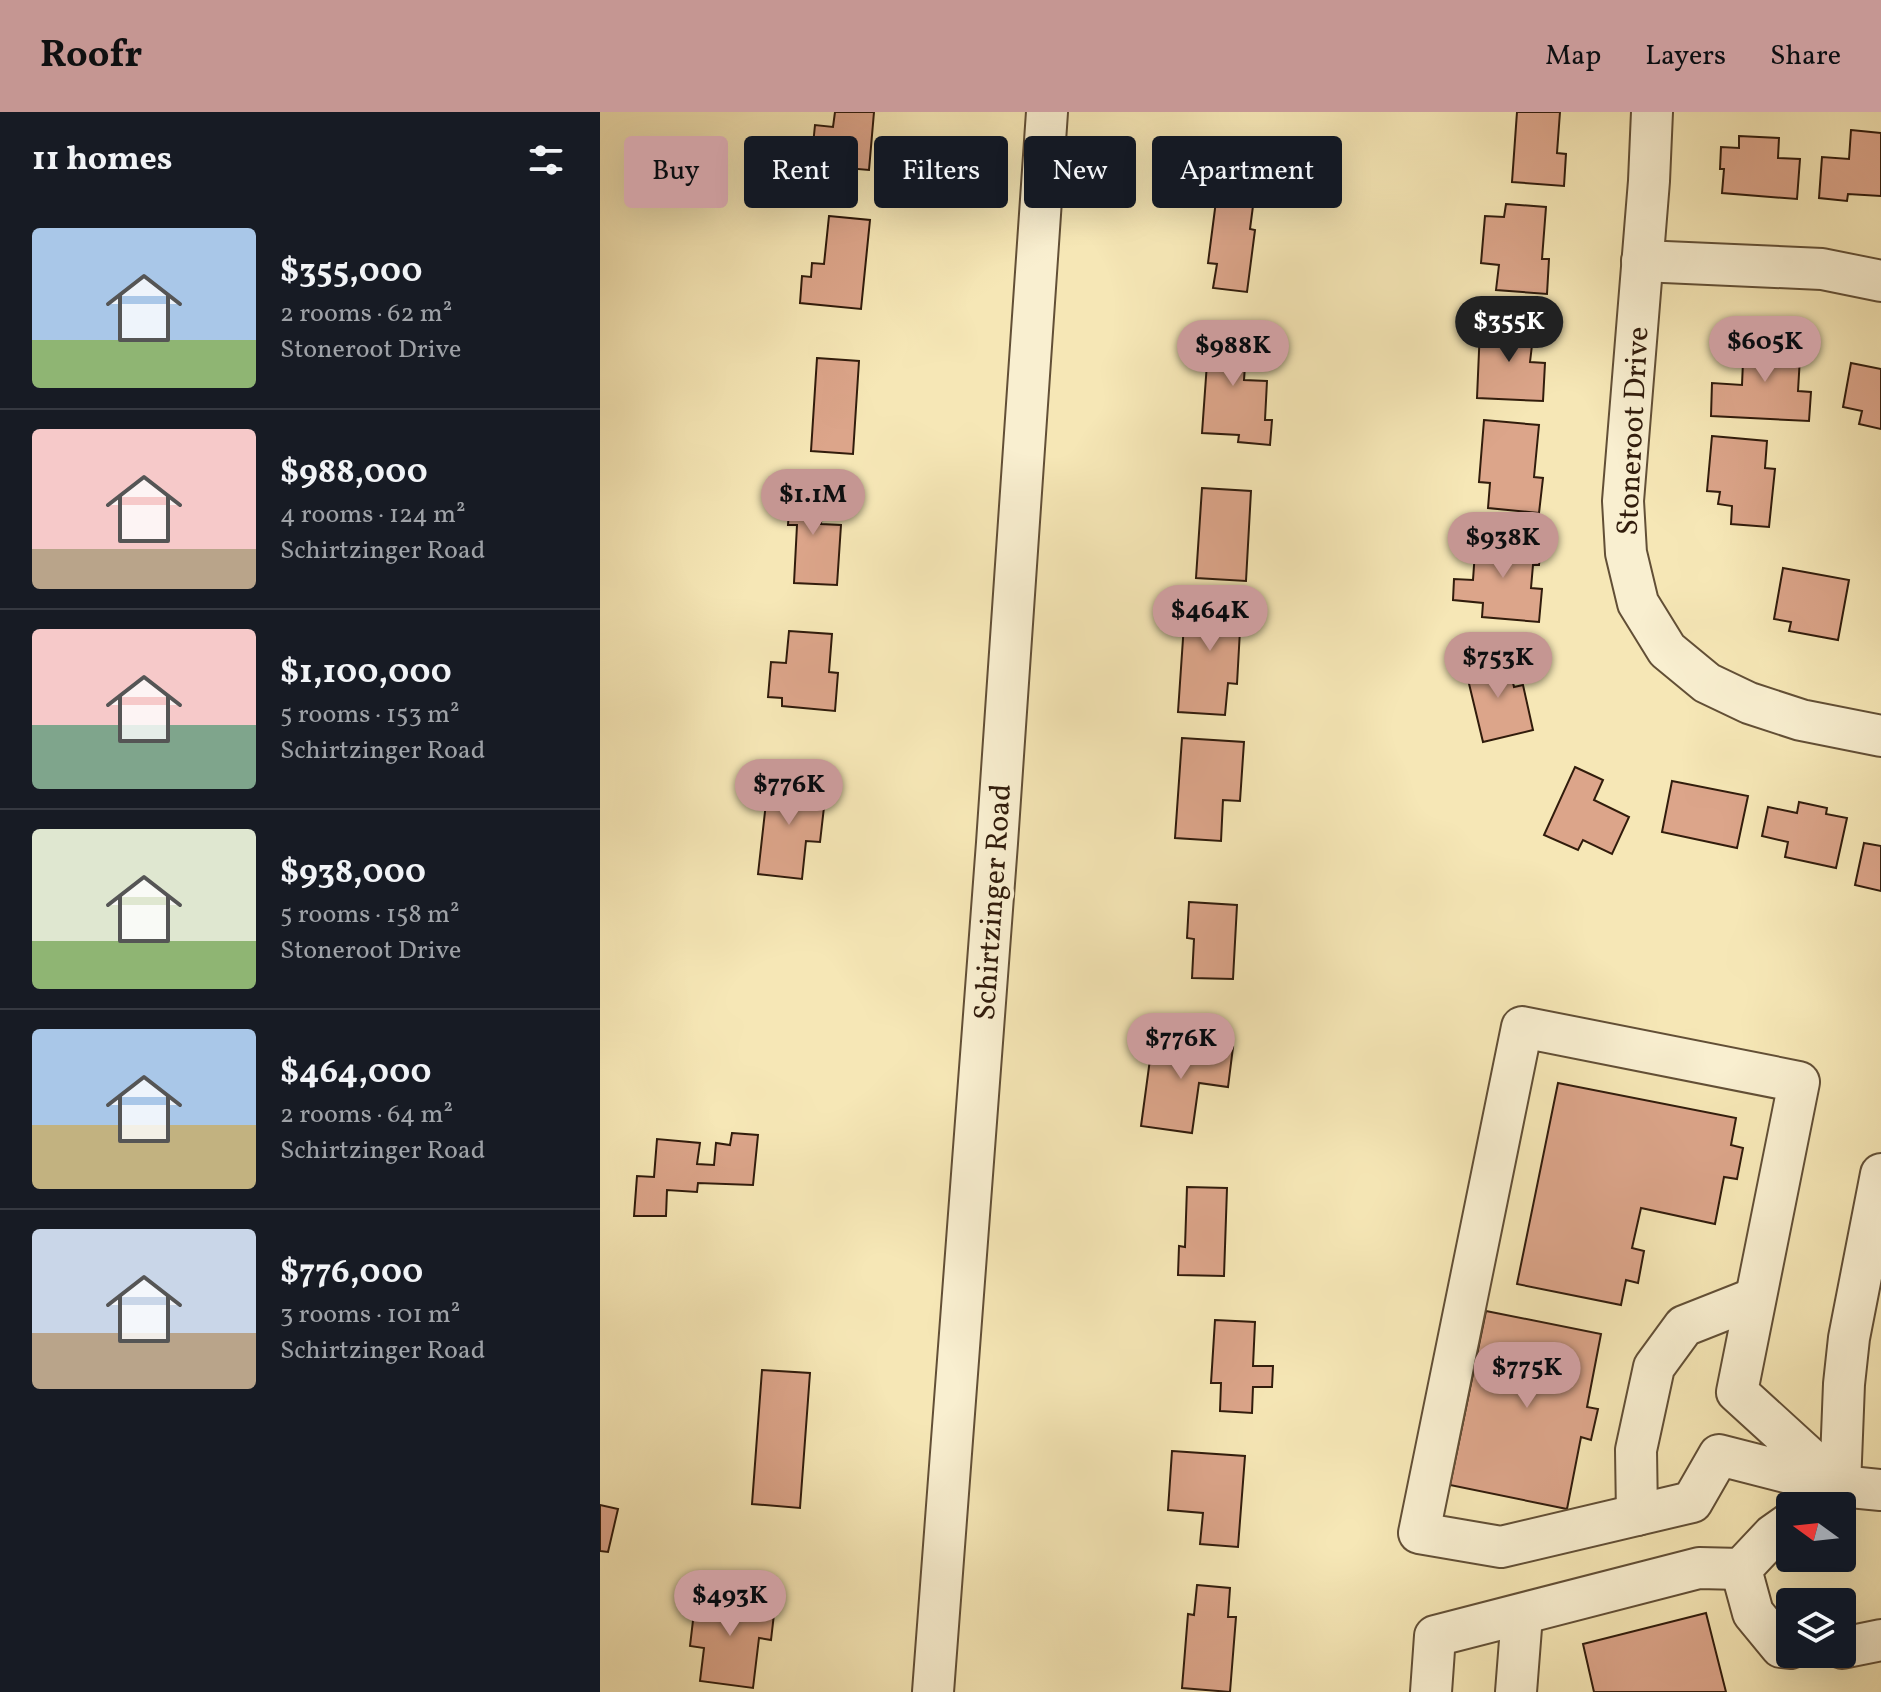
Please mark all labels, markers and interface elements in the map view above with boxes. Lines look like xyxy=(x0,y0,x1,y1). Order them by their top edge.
text: Roofr xyxy=(40,30,142,83)
text: Map xyxy=(1545,37,1601,76)
text: Layers xyxy=(1645,37,1726,76)
text: Share xyxy=(1770,37,1841,76)
chip: Buy xyxy=(624,136,728,208)
chip: Rent xyxy=(744,136,858,208)
chip: Filters xyxy=(874,136,1008,208)
chip: New xyxy=(1024,136,1136,208)
chip: Apartment xyxy=(1152,136,1342,208)
text: 11 homes xyxy=(32,137,172,184)
icon: filters xyxy=(524,138,568,182)
text: $355,000 xyxy=(280,249,422,296)
icon: home xyxy=(96,260,192,356)
text: 2 rooms · 62 m² xyxy=(280,296,452,332)
pin: $355K xyxy=(1453,296,1565,364)
text: $355K xyxy=(1473,304,1545,340)
pin: $605K xyxy=(1709,316,1821,384)
pin: $988K xyxy=(1177,320,1289,388)
text: $605K xyxy=(1727,324,1803,360)
street label: Stoneroot Drive xyxy=(1608,326,1660,537)
text: $988K xyxy=(1195,328,1271,364)
text: Stoneroot Drive xyxy=(280,332,461,368)
text: $988,000 xyxy=(280,450,428,497)
icon: home xyxy=(96,461,192,557)
pin: $1.1M xyxy=(757,469,869,537)
text: $1.1M xyxy=(779,477,847,513)
text: 4 rooms · 124 m² xyxy=(280,497,466,533)
pin: $938K xyxy=(1447,512,1559,580)
text: $938K xyxy=(1466,520,1540,556)
text: Schirtzinger Road xyxy=(280,533,485,569)
pin: $464K xyxy=(1154,585,1266,653)
text: $464K xyxy=(1171,593,1249,629)
pin: $753K xyxy=(1442,632,1554,700)
text: $753K xyxy=(1462,640,1534,676)
text: $1,100,000 xyxy=(280,650,452,697)
icon: home xyxy=(96,661,192,757)
text: 5 rooms · 153 m² xyxy=(280,697,460,733)
text: Schirtzinger Road xyxy=(280,733,485,769)
pin: $776K xyxy=(733,759,845,827)
text: $776K xyxy=(753,767,825,803)
street label: Schirtzinger Road xyxy=(965,782,1023,1022)
text: $938,000 xyxy=(280,850,426,897)
icon: home xyxy=(96,861,192,957)
text: 5 rooms · 158 m² xyxy=(280,897,460,933)
text: Stoneroot Drive xyxy=(280,933,461,969)
pin: $776K xyxy=(1125,1013,1237,1081)
text: $776K xyxy=(1145,1021,1217,1057)
text: $464,000 xyxy=(280,1050,432,1097)
icon: home xyxy=(96,1061,192,1157)
text: 2 rooms · 64 m² xyxy=(280,1097,453,1133)
text: Schirtzinger Road xyxy=(280,1133,485,1169)
text: $776,000 xyxy=(280,1250,423,1297)
icon: home xyxy=(96,1261,192,1357)
text: 3 rooms · 101 m² xyxy=(280,1297,460,1333)
text: Schirtzinger Road xyxy=(280,1333,485,1369)
pin: $775K xyxy=(1471,1342,1583,1410)
text: $775K xyxy=(1492,1350,1562,1386)
north arrow xyxy=(1776,1492,1856,1572)
map controls xyxy=(1776,1492,1856,1668)
pin: $493K xyxy=(674,1570,786,1638)
text: $493K xyxy=(692,1578,768,1614)
button: layers xyxy=(1776,1588,1856,1668)

